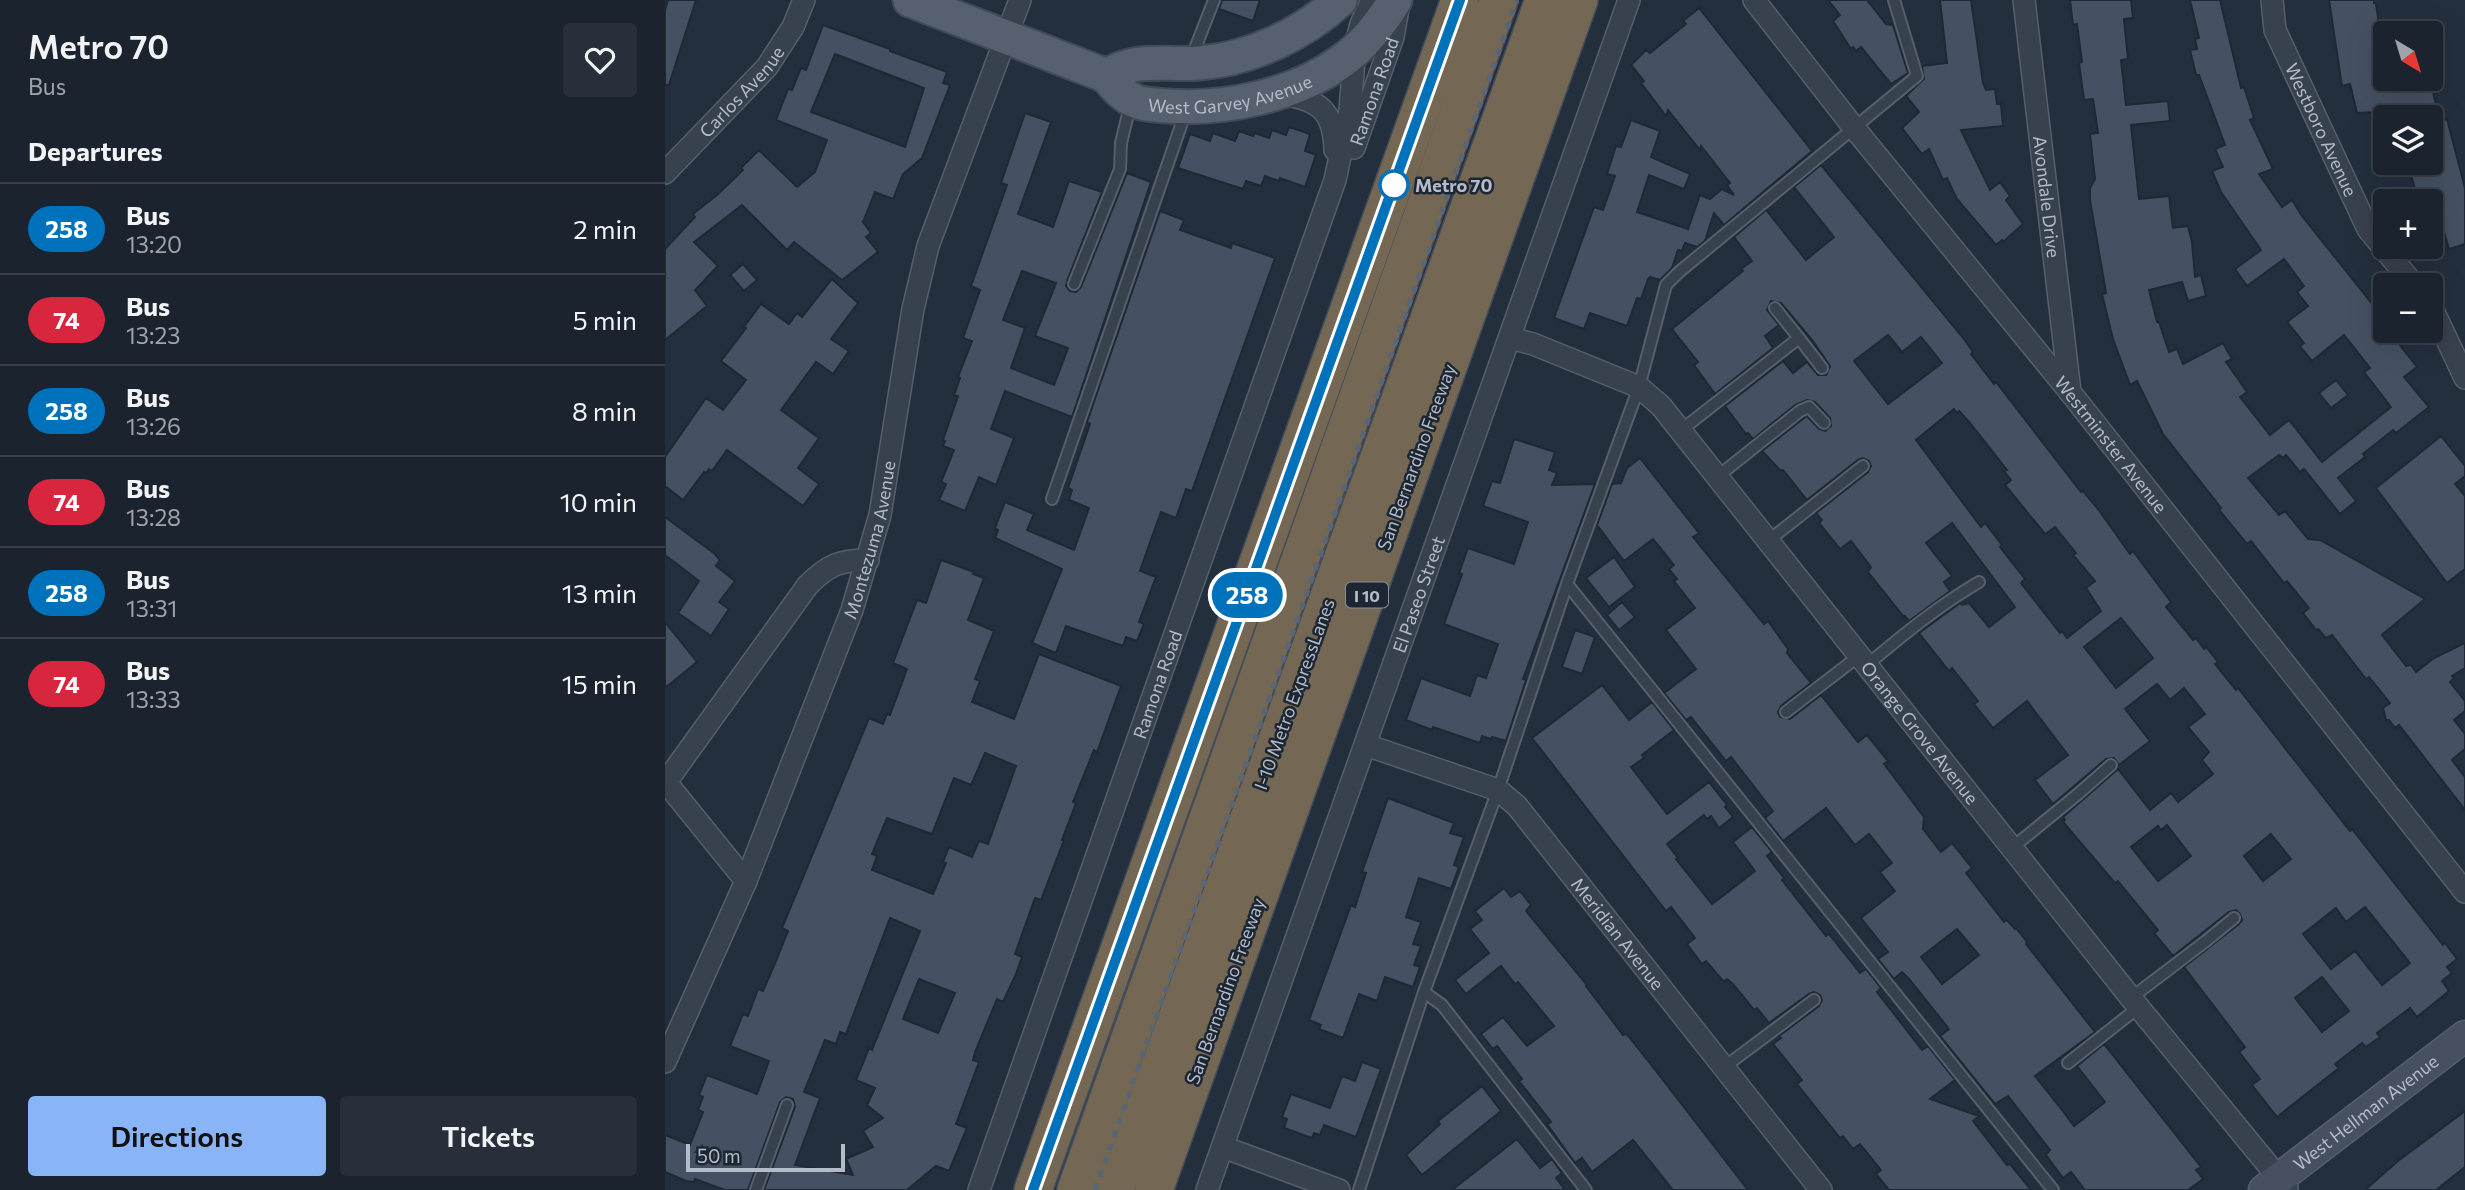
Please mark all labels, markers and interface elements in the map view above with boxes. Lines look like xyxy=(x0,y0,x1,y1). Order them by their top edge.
north arrow xyxy=(2373,21,2443,91)
map controls xyxy=(2373,21,2443,343)
button: heart xyxy=(563,23,637,97)
text: Metro 70 xyxy=(28,25,169,66)
street label: Ramona Road xyxy=(1345,34,1403,148)
street label: Carlos Avenue xyxy=(695,42,789,142)
street label: Westboro Avenue xyxy=(2281,59,2362,200)
street label: West Garvey Avenue xyxy=(1147,70,1315,118)
text: Bus xyxy=(28,72,66,100)
button: layers xyxy=(2373,105,2443,175)
street label: Avondale Drive xyxy=(2029,134,2065,259)
text: Departures xyxy=(28,135,163,166)
marker: Metro 70 xyxy=(1379,170,1409,200)
place label: Metro 70 xyxy=(1415,174,1492,196)
button: + xyxy=(2373,189,2443,259)
text: Bus xyxy=(126,199,170,230)
text: 2 min xyxy=(573,213,637,244)
text: 258 xyxy=(45,214,88,243)
text: 13:20 xyxy=(126,230,182,258)
button: − xyxy=(2373,273,2443,343)
text: Bus xyxy=(126,290,170,321)
text: 5 min xyxy=(573,304,637,335)
text: 74 xyxy=(53,305,80,334)
text: 13:23 xyxy=(126,321,180,349)
street label: San Bernardino Freeway xyxy=(1372,361,1460,553)
street label: Westminster Avenue xyxy=(2050,371,2172,517)
text: Bus xyxy=(126,381,170,412)
text: 8 min xyxy=(572,395,637,426)
text: 258 xyxy=(45,396,88,425)
text: 13:26 xyxy=(126,412,181,440)
street label: Montezuma Avenue xyxy=(839,459,900,622)
text: Bus xyxy=(126,472,170,503)
text: 10 min xyxy=(560,486,637,517)
text: 74 xyxy=(53,487,80,516)
text: 13:28 xyxy=(126,503,181,531)
street label: El Paseo Street xyxy=(1387,533,1449,656)
text: Bus xyxy=(126,563,170,594)
line badge: 258 xyxy=(1207,572,1287,618)
text: 13 min xyxy=(562,577,637,608)
text: 258 xyxy=(45,578,88,607)
text: 258 xyxy=(1226,580,1268,609)
road number: I 10 xyxy=(1346,582,1388,608)
text: 13:31 xyxy=(126,594,177,622)
street label: I-10 Metro ExpressLanes xyxy=(1249,595,1339,793)
street label: Ramona Road xyxy=(1128,627,1186,742)
text: Bus xyxy=(126,654,170,685)
street label: Orange Grove Avenue xyxy=(1857,656,1984,808)
text: 15 min xyxy=(562,668,637,699)
text: 74 xyxy=(53,669,80,698)
text: 13:33 xyxy=(126,685,181,713)
street label: Meridian Avenue xyxy=(1567,873,1669,994)
street label: San Bernardino Freeway xyxy=(1181,895,1269,1087)
street label: West Hellman Avenue xyxy=(2289,1050,2442,1175)
button: Directions xyxy=(28,1096,326,1176)
button: Tickets xyxy=(340,1096,637,1176)
scale bar xyxy=(686,1141,845,1173)
text: 50 m xyxy=(697,1144,741,1167)

